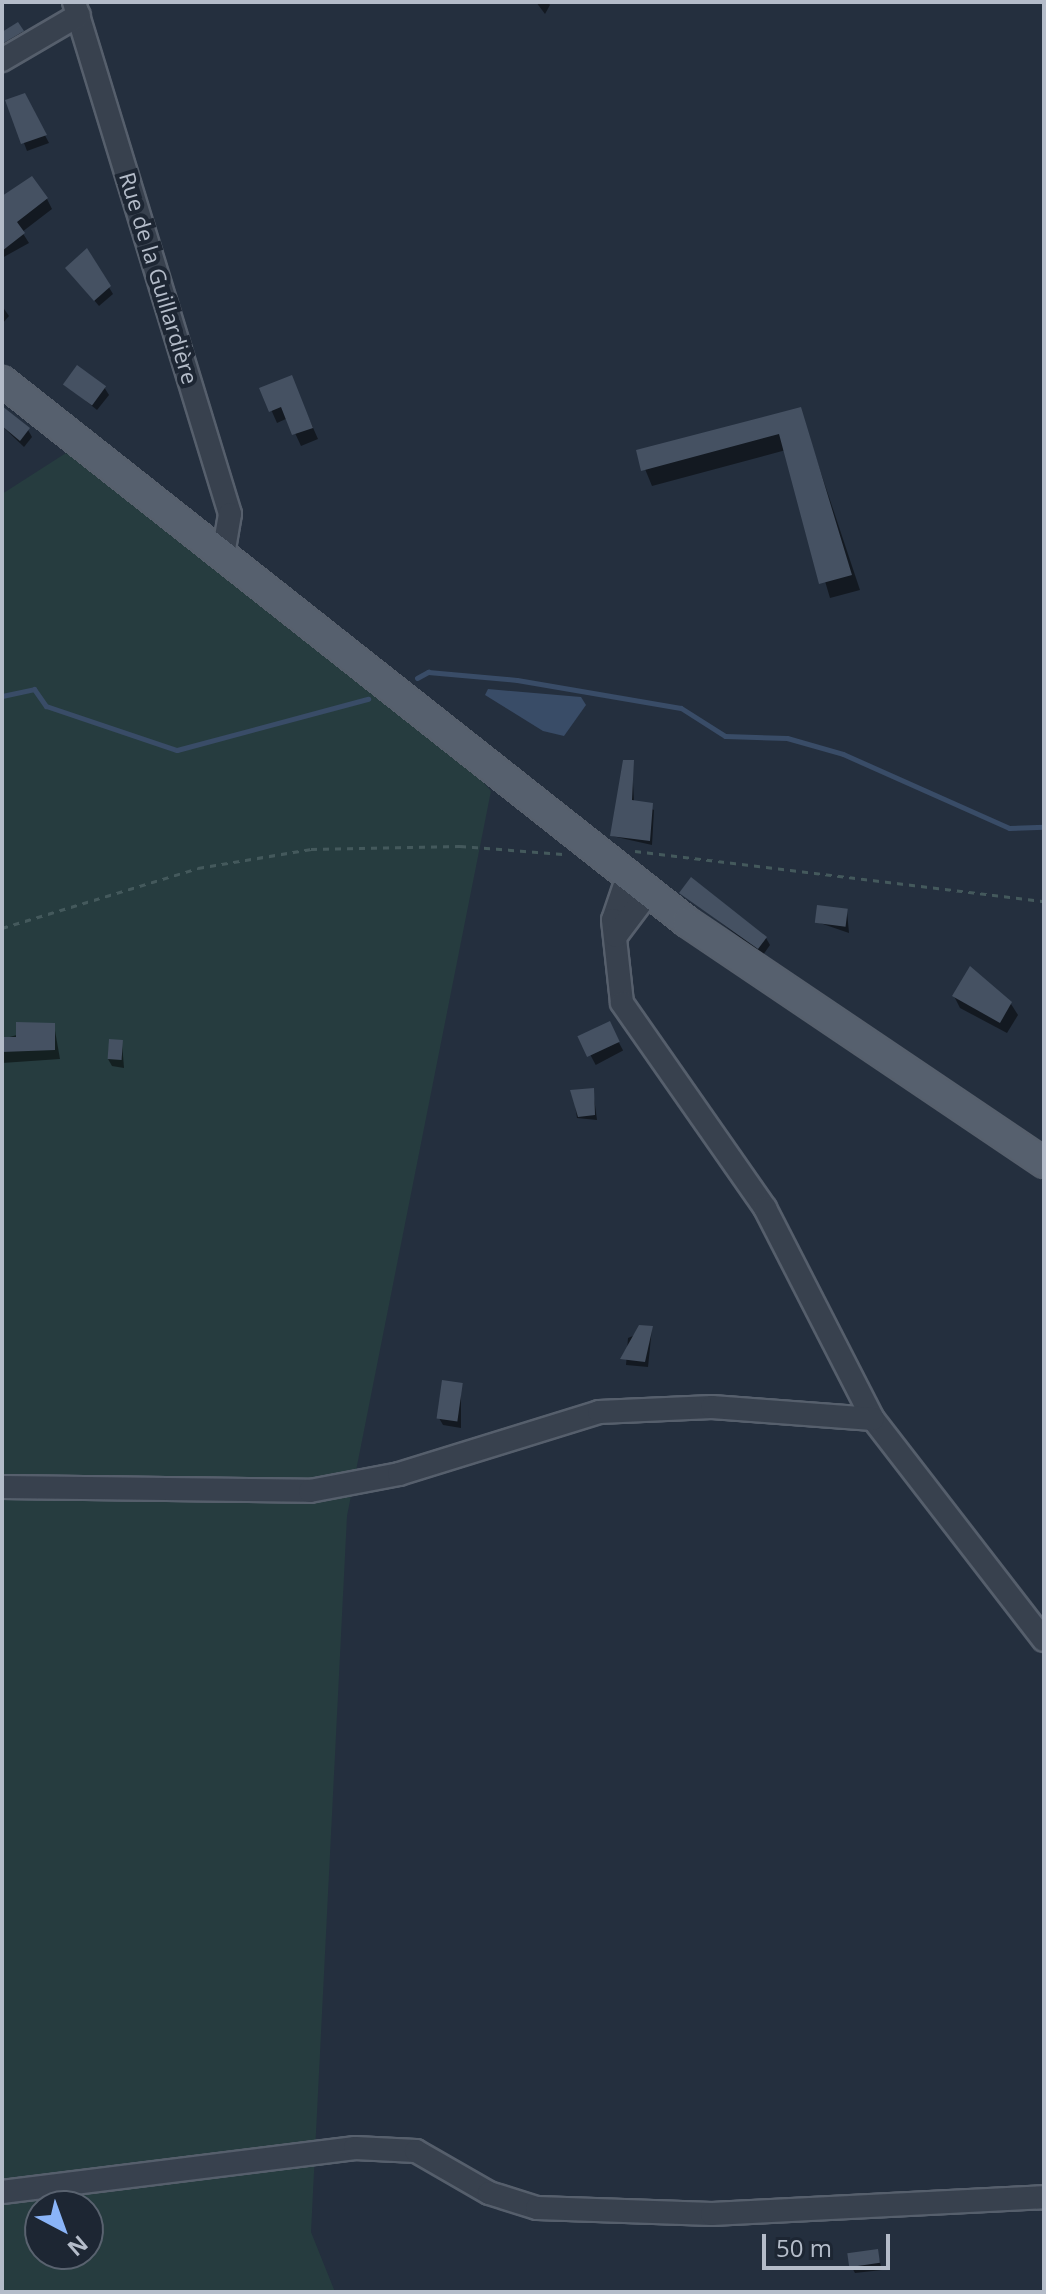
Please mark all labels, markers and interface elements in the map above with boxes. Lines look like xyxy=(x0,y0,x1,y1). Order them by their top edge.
street label: Rue de la Guillardière xyxy=(114,169,204,387)
north arrow xyxy=(24,2190,104,2270)
scale bar xyxy=(766,2218,894,2268)
text: N xyxy=(62,2229,95,2264)
text: 50 m xyxy=(776,2231,832,2264)

